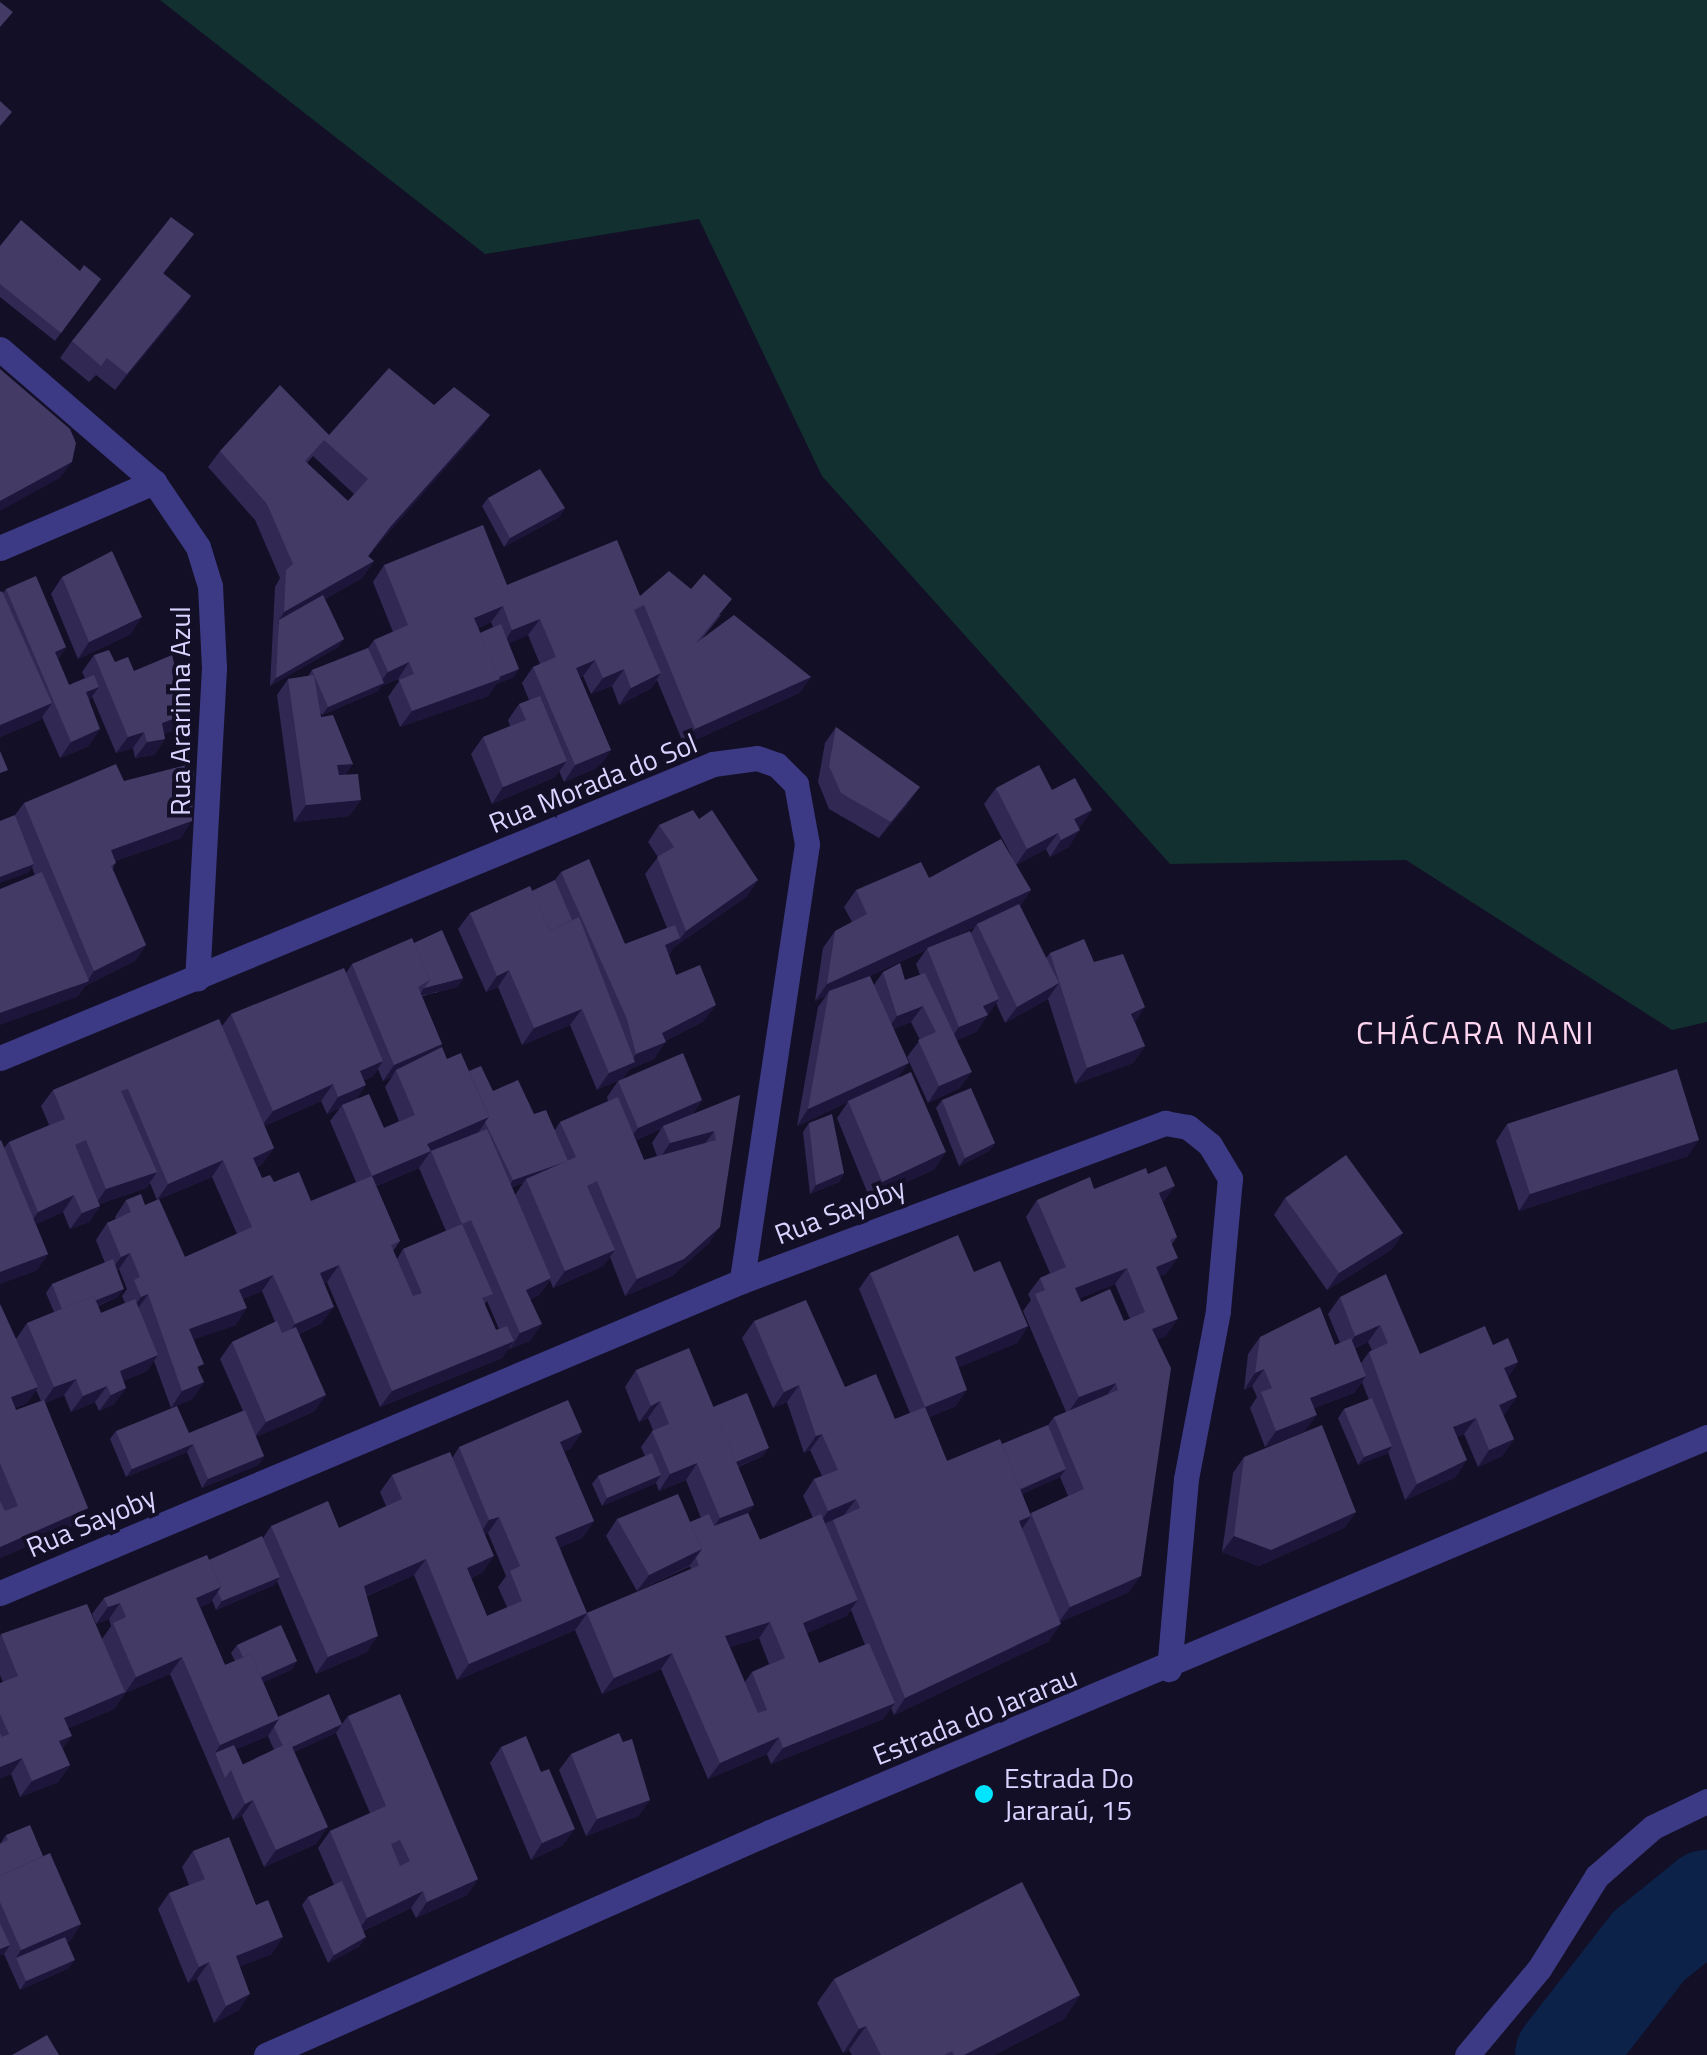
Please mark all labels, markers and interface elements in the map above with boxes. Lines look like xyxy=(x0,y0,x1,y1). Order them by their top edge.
street label: Rua Ararinha Azul xyxy=(163,606,197,816)
street label: Rua Morada do Sol xyxy=(484,726,702,840)
district label: CHÁCARA NANI xyxy=(1356,1013,1596,1051)
street label: Rua Sayoby xyxy=(770,1171,910,1251)
street label: Rua Sayoby xyxy=(21,1480,161,1564)
street label: Estrada do Jararau xyxy=(868,1660,1082,1772)
place label: Estrada Do Jararaú, 15 xyxy=(1004,1761,1134,1827)
marker: Estrada Do Jararaú, 15 xyxy=(973,1783,995,1805)

